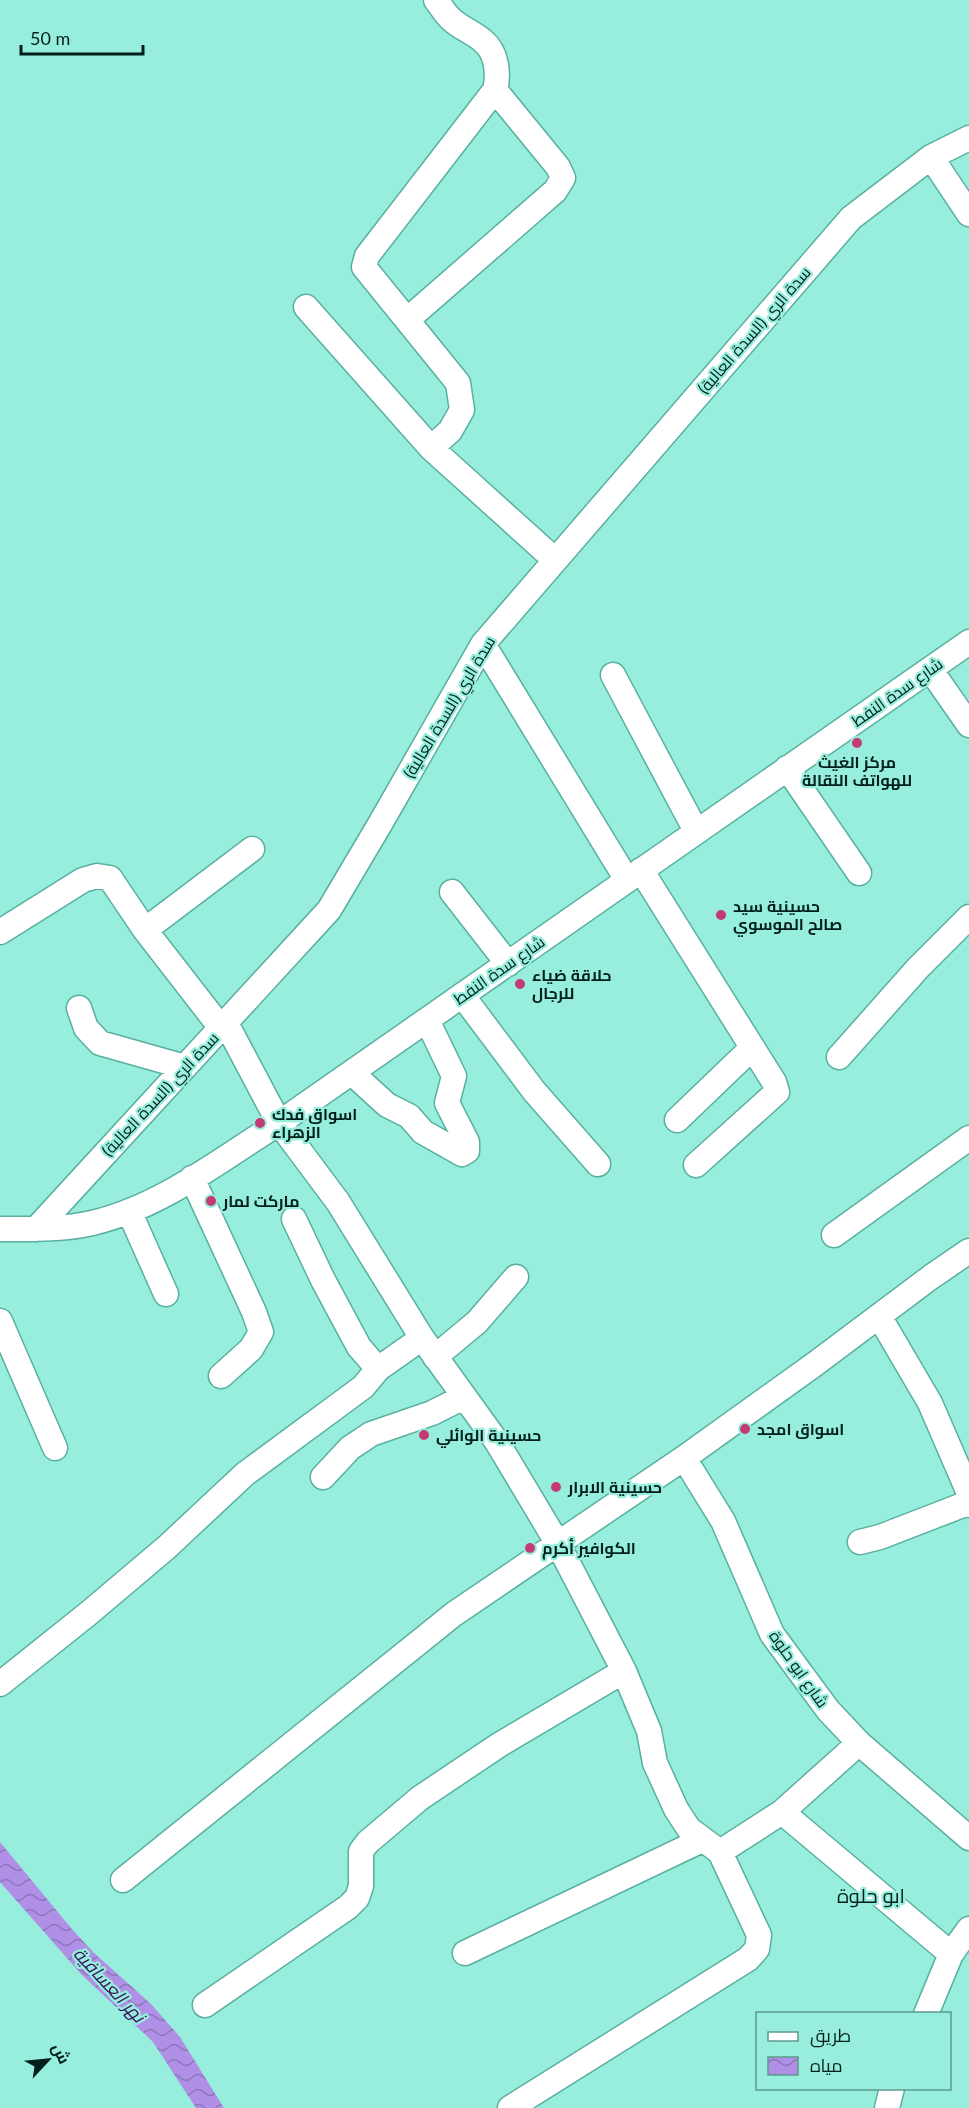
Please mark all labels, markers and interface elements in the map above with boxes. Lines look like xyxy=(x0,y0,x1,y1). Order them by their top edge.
scale bar xyxy=(21,18,142,56)
text: 50 m xyxy=(30,27,70,49)
street label: سدة الري (السدة العالية) xyxy=(693,262,818,400)
street label: سدة الري (السدة العالية) xyxy=(399,632,503,784)
street label: شارع سدة النفط xyxy=(848,653,948,732)
marker: مركز الغيث للهواتف النقالة xyxy=(850,736,864,750)
place label: مركز الغيث للهواتف النقالة xyxy=(802,752,912,790)
place label: حسينية سيد صالح الموسوي xyxy=(733,896,842,937)
marker: حسينية سيد صالح الموسوي xyxy=(714,908,728,922)
street label: شارع سدة النفط xyxy=(450,931,550,1010)
place label: حلاقة ضياء للرجال xyxy=(532,965,612,1003)
marker: حلاقة ضياء للرجال xyxy=(513,977,527,991)
street label: سدة الري (السدة العالية) xyxy=(97,1028,226,1163)
place label: اسواق فدك الزهراء xyxy=(272,1104,357,1142)
marker: اسواق فدك الزهراء xyxy=(253,1116,267,1130)
place label: ماركت لمار xyxy=(222,1191,300,1211)
marker: ماركت لمار xyxy=(204,1194,218,1208)
place label: اسواق امجد xyxy=(757,1419,844,1439)
marker: اسواق امجد xyxy=(738,1422,752,1436)
place label: حسينية الوائلي xyxy=(436,1425,541,1448)
marker: حسينية الوائلي xyxy=(417,1428,431,1442)
place label: حسينية الابرار xyxy=(567,1477,662,1497)
marker: حسينية الابرار xyxy=(549,1480,563,1494)
place label: الكوافير أكرم xyxy=(542,1538,636,1560)
marker: الكوافير أكرم xyxy=(523,1541,537,1555)
street label: شارع ابو حلوة xyxy=(764,1627,833,1713)
district label: ابو حلوة xyxy=(837,1883,905,1908)
water label: نهر العسافية xyxy=(69,1942,152,2029)
legend xyxy=(756,2012,951,2090)
text: طريق xyxy=(810,2024,851,2048)
north arrow xyxy=(18,2030,78,2090)
text: ش xyxy=(48,2040,75,2067)
text: مياه xyxy=(810,2054,843,2076)

